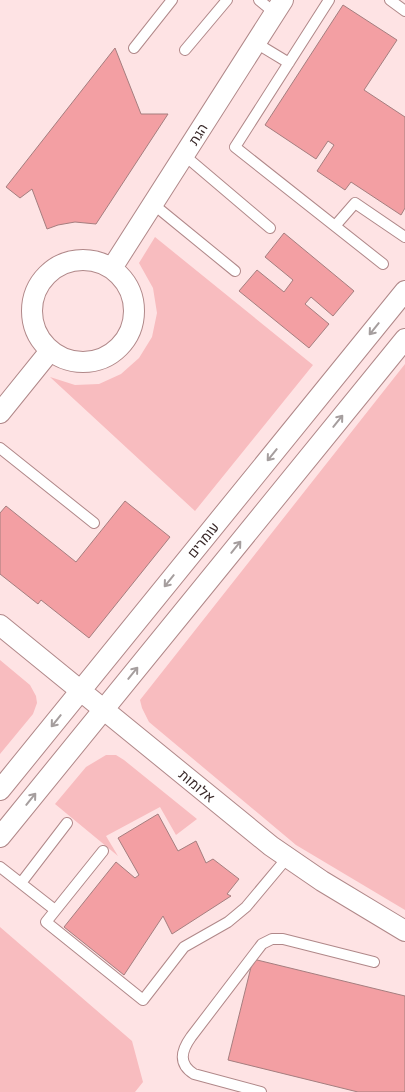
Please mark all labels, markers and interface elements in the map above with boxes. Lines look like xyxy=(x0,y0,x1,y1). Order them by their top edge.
street label: הגת xyxy=(184,120,212,148)
one-way arrow xyxy=(369,322,380,335)
one-way arrow xyxy=(333,415,344,428)
one-way arrow xyxy=(266,448,277,461)
street label: עומרים xyxy=(183,518,223,562)
one-way arrow xyxy=(230,541,241,554)
one-way arrow xyxy=(164,574,175,587)
one-way arrow xyxy=(128,667,139,680)
one-way arrow xyxy=(50,714,61,727)
street label: אלומות xyxy=(175,766,219,806)
one-way arrow xyxy=(25,793,36,806)

